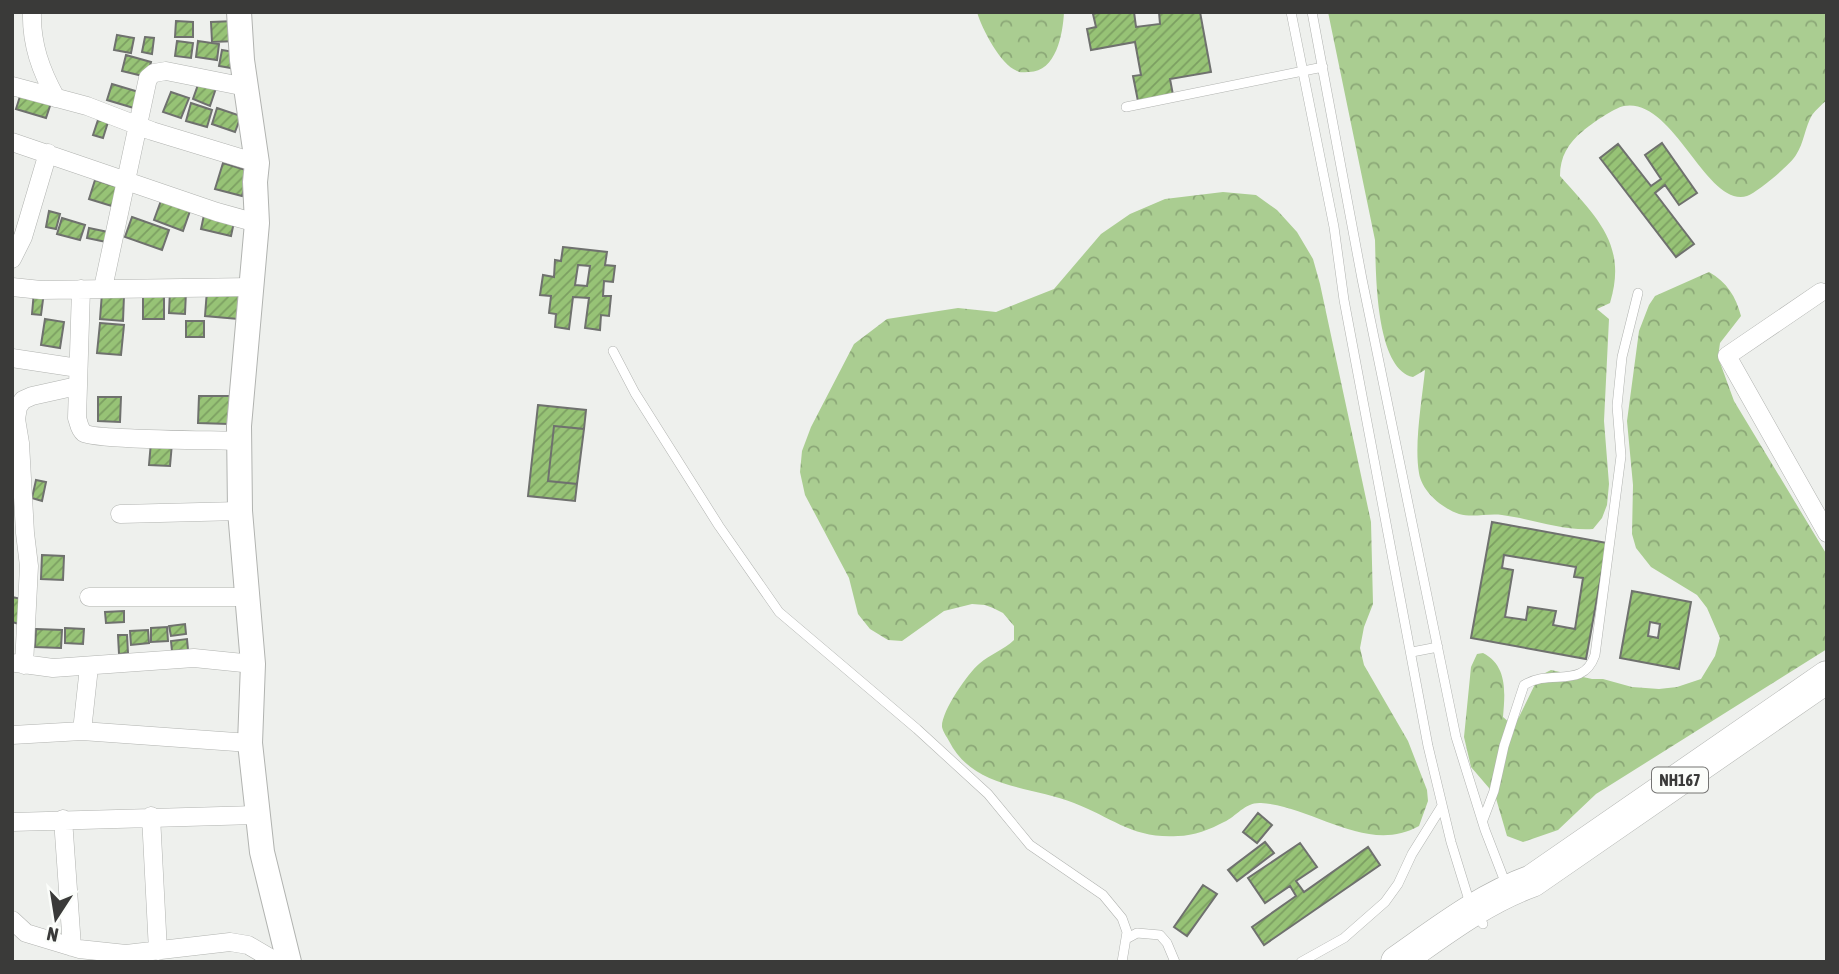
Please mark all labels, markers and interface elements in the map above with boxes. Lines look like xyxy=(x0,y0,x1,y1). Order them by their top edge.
road number: NH167 xyxy=(1652,768,1708,792)
north arrow xyxy=(21,883,91,953)
text: N xyxy=(45,923,60,947)

